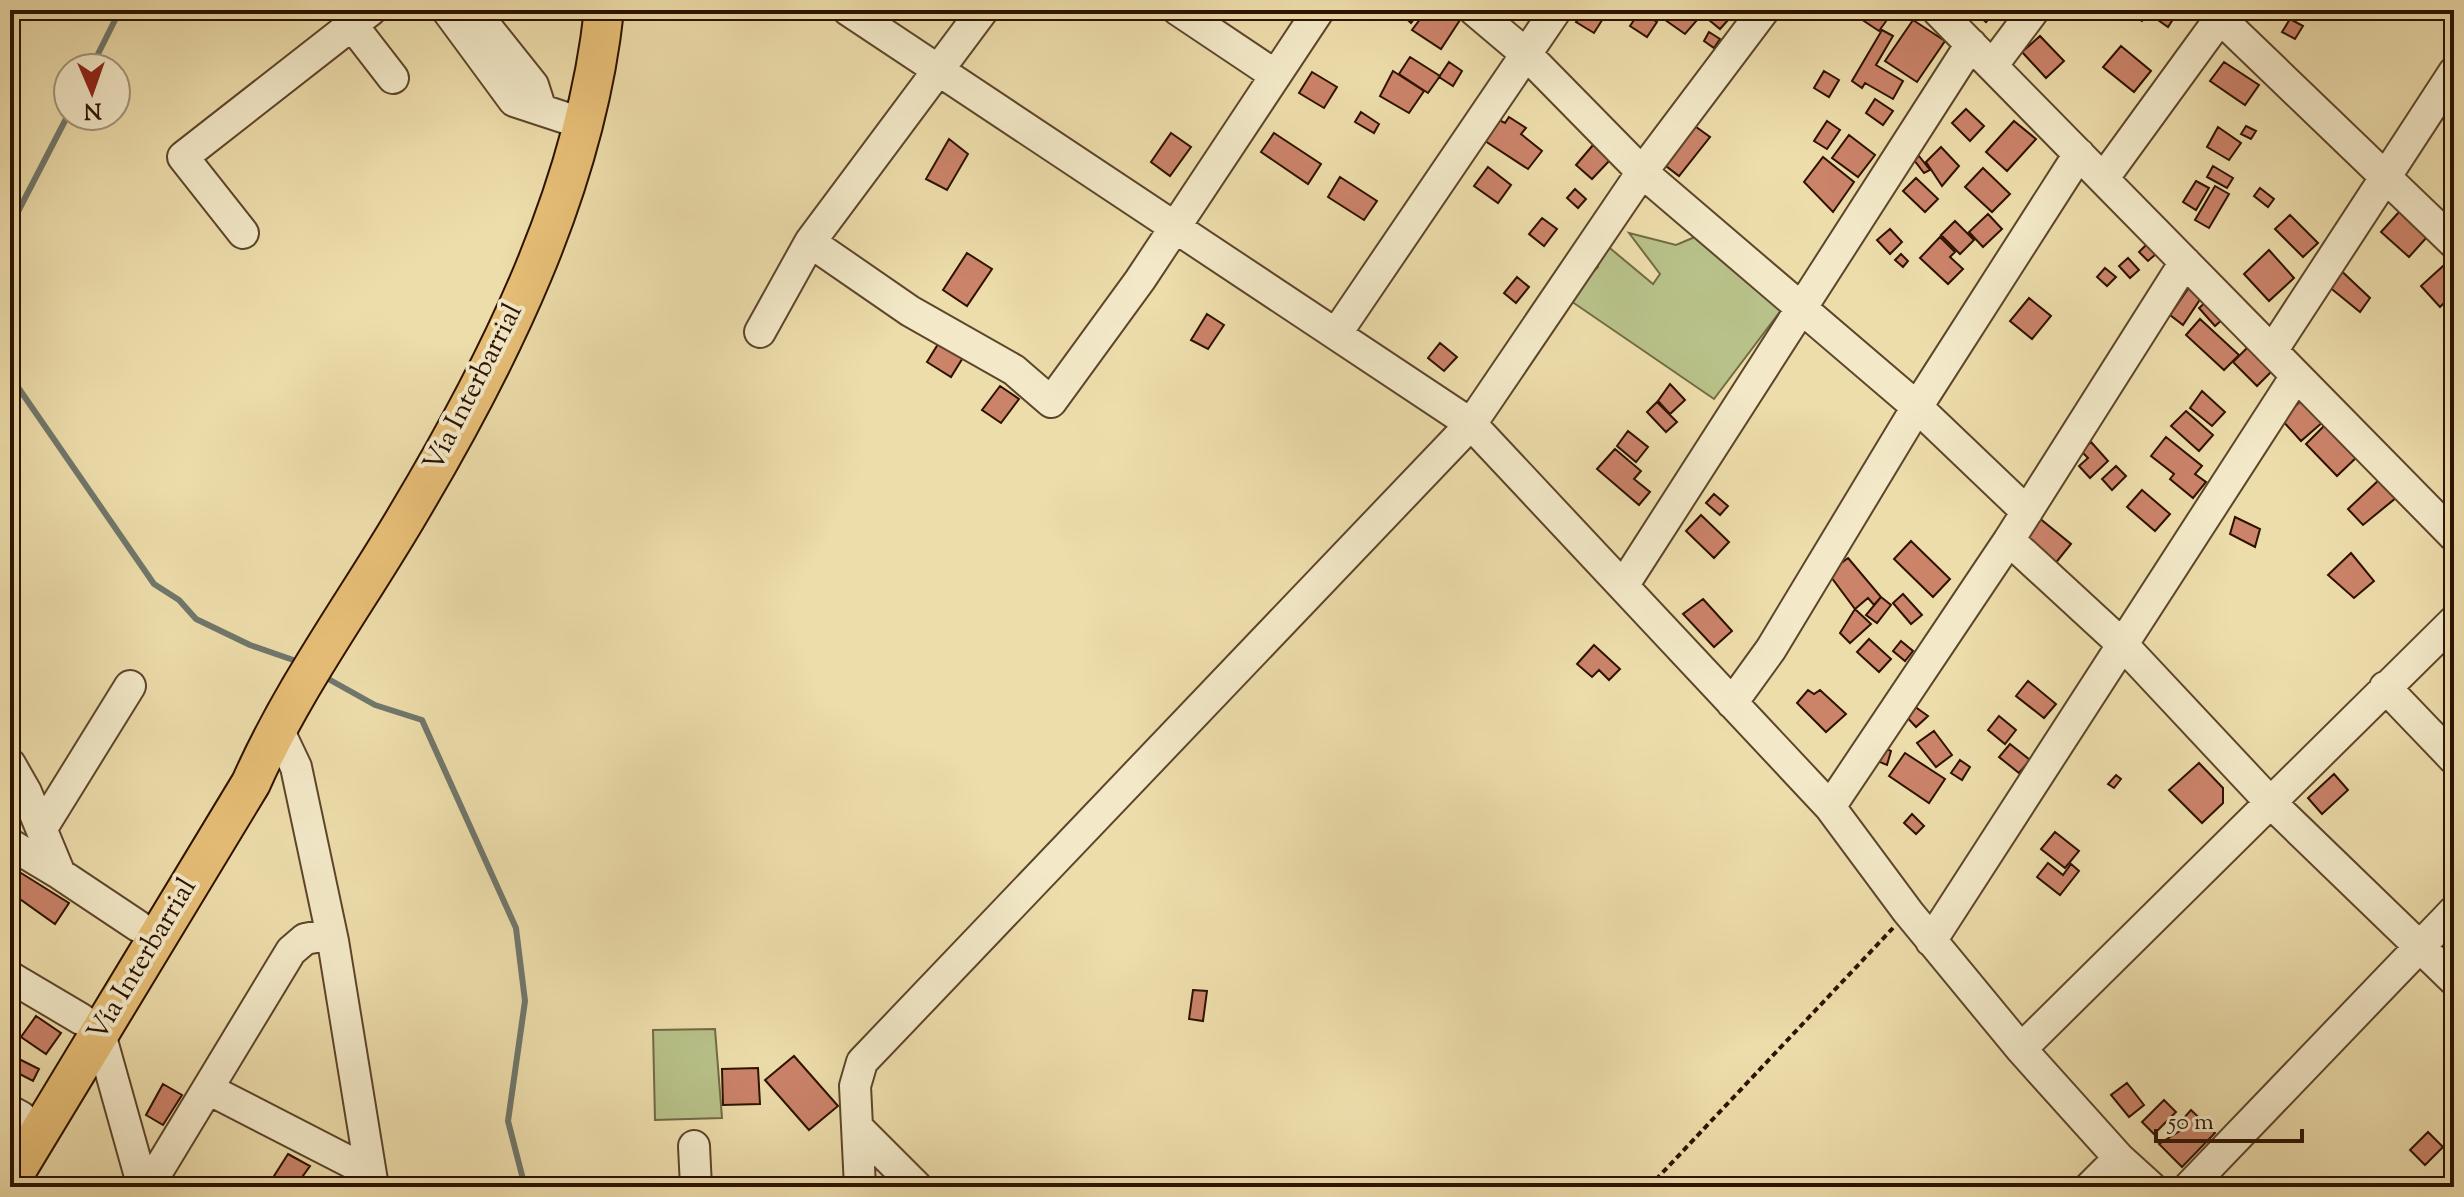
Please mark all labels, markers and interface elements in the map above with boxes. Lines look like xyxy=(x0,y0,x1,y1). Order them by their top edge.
north arrow xyxy=(52,52,132,132)
text: N xyxy=(83,93,102,125)
street label: Vía Interbarrial xyxy=(415,297,534,479)
street label: Vía Interbarrial xyxy=(79,871,208,1049)
scale bar xyxy=(2156,1093,2302,1143)
text: 50 m xyxy=(2166,1106,2214,1140)

